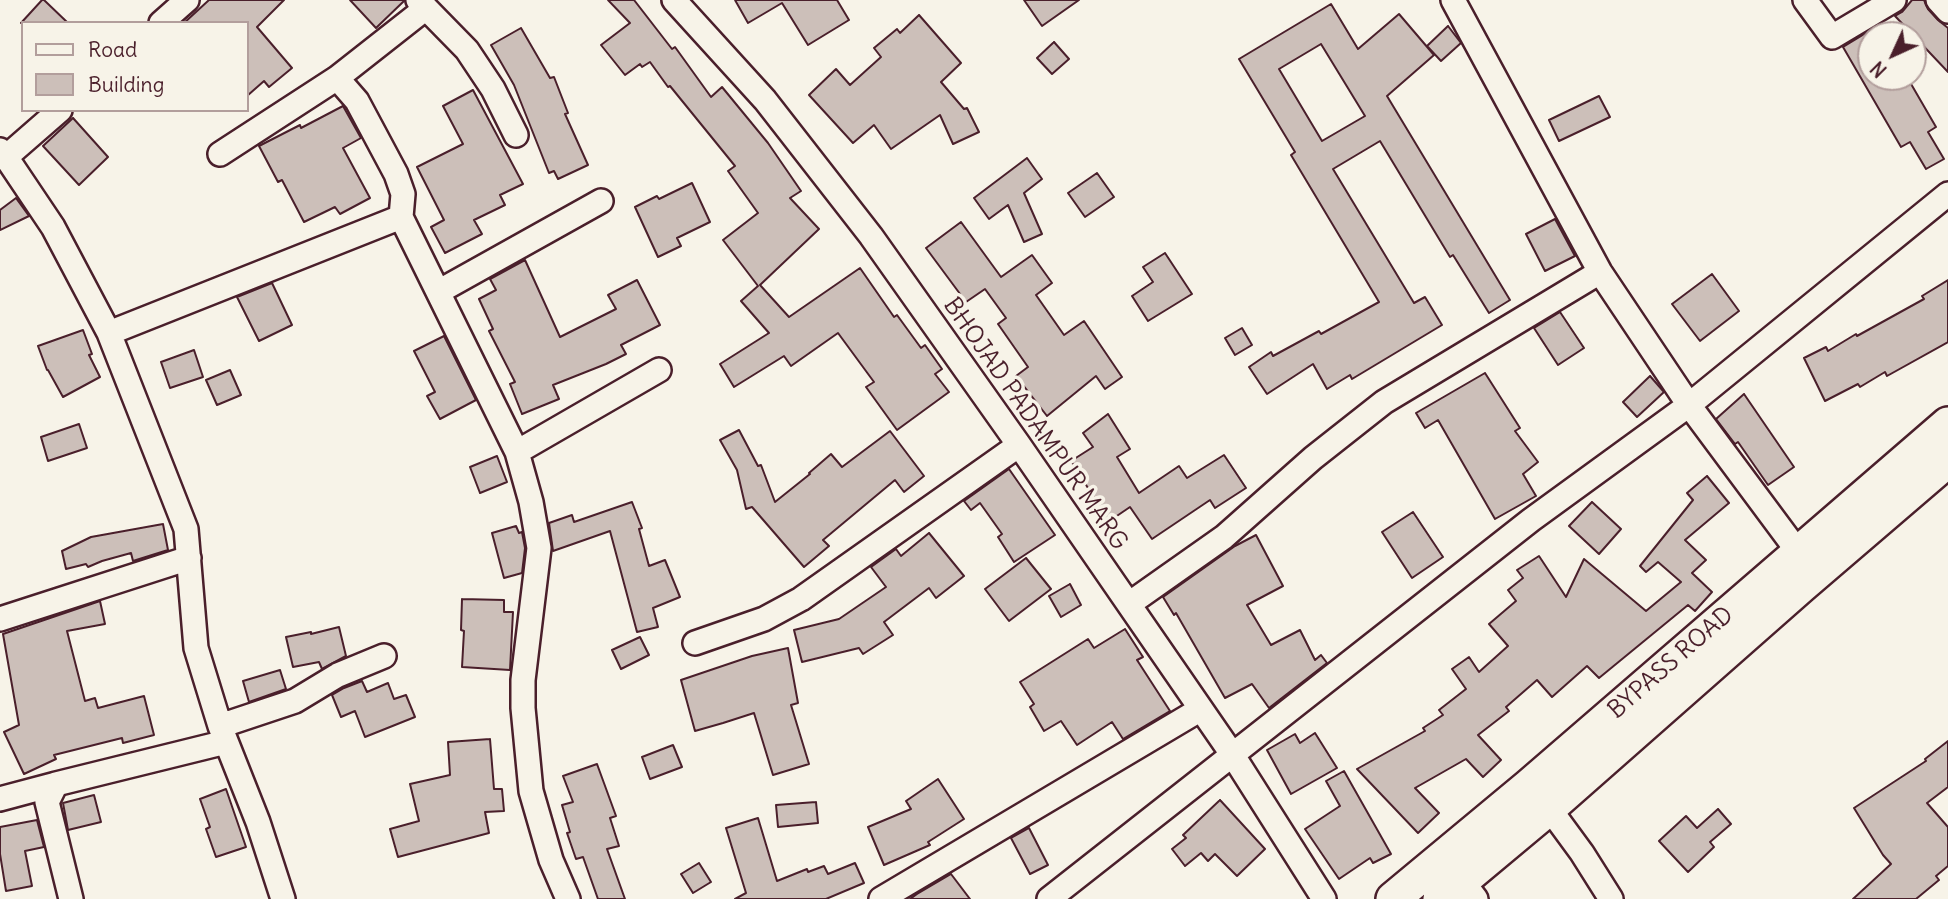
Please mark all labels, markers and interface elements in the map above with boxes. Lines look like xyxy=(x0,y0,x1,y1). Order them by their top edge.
legend xyxy=(21,21,248,112)
north arrow xyxy=(1857,21,1927,91)
text: Road xyxy=(88,36,137,63)
text: N xyxy=(1865,56,1892,83)
text: Building xyxy=(88,71,164,98)
street label: BHOJAD PADAMPUR MARG xyxy=(937,292,1133,556)
street label: BYPASS ROAD xyxy=(1603,601,1739,725)

